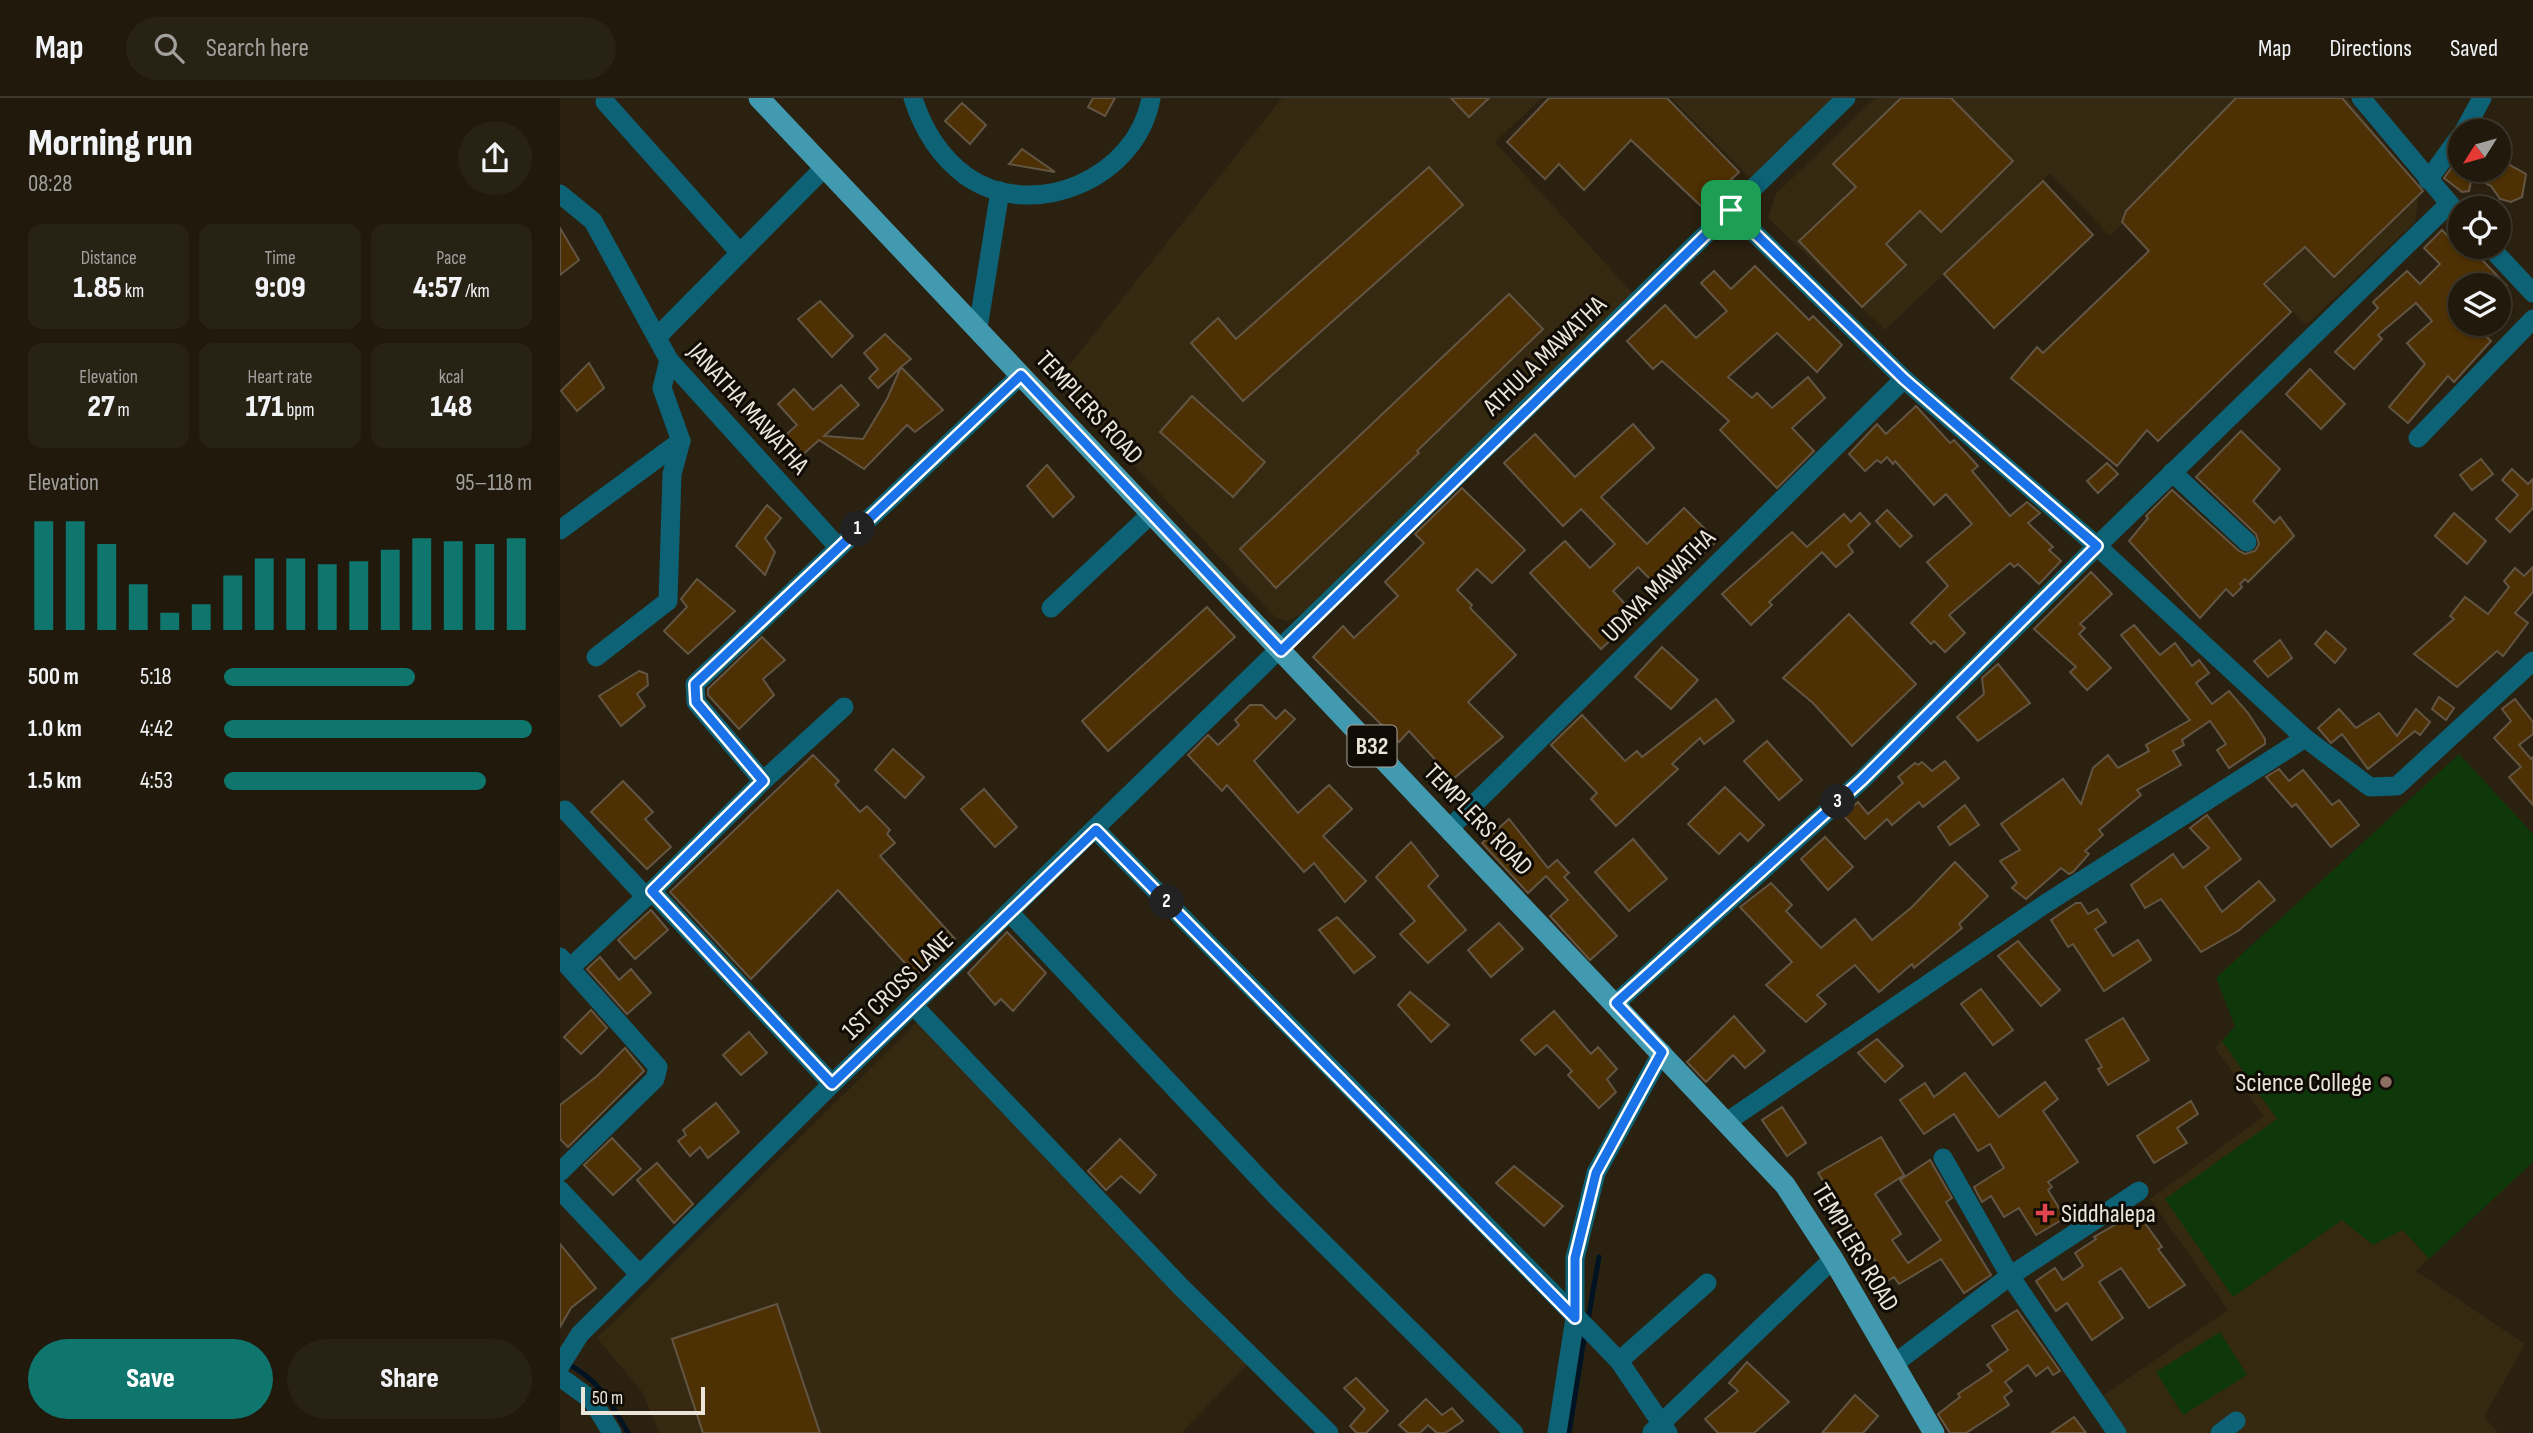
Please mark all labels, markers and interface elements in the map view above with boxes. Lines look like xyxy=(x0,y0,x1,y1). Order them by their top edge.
search box xyxy=(126,17,616,80)
text: Map xyxy=(35,28,84,68)
icon: search xyxy=(150,29,188,67)
text: Search here xyxy=(206,33,309,64)
text: Map xyxy=(2258,34,2291,63)
text: Directions xyxy=(2329,34,2412,63)
text: Saved xyxy=(2450,34,2498,63)
north arrow xyxy=(2448,119,2511,182)
map controls xyxy=(2448,119,2511,336)
text: Morning run xyxy=(28,121,193,166)
button: share xyxy=(458,121,532,195)
text: 08:28 xyxy=(28,170,72,198)
pin xyxy=(1701,180,1761,240)
icon: arrive xyxy=(1712,191,1750,229)
button: locate xyxy=(2448,196,2511,259)
text: Distance xyxy=(81,247,137,270)
text: Time xyxy=(264,247,296,270)
text: Pace xyxy=(436,247,466,270)
text: 1.85 xyxy=(73,270,122,306)
text: 9:09 xyxy=(254,270,306,306)
text: 4:57 xyxy=(413,270,462,306)
button: layers xyxy=(2448,273,2511,336)
text: km xyxy=(122,280,144,303)
text: /km xyxy=(462,280,490,303)
street label: ATHULA MAWATHA xyxy=(1476,289,1614,423)
street label: JANATHA MAWATHA xyxy=(680,336,816,482)
street label: TEMPLERS ROAD xyxy=(1029,345,1149,471)
text: Elevation xyxy=(79,366,138,389)
text: Heart rate xyxy=(248,366,312,389)
text: kcal xyxy=(439,366,464,389)
text: 27 xyxy=(88,389,115,425)
text: 171 xyxy=(246,389,283,425)
text: 148 xyxy=(430,389,472,425)
text: m xyxy=(115,399,130,422)
text: bpm xyxy=(283,399,314,422)
text: Elevation xyxy=(28,469,99,497)
text: 95–118 m xyxy=(455,469,532,497)
pin: 1 xyxy=(840,512,876,546)
text: 1 xyxy=(854,517,861,540)
street label: UDAYA MAWATHA xyxy=(1596,522,1723,649)
text: 500 m xyxy=(28,663,79,691)
text: 5:18 xyxy=(140,663,172,691)
text: 1.0 km xyxy=(28,715,82,743)
text: 4:42 xyxy=(140,715,173,743)
road number: B32 xyxy=(1348,726,1396,766)
street label: TEMPLERS ROAD xyxy=(1417,758,1539,883)
text: 1.5 km xyxy=(28,767,81,795)
text: 4:53 xyxy=(140,767,173,795)
pin: 3 xyxy=(1820,784,1856,820)
text: 3 xyxy=(1833,790,1842,813)
pin: 2 xyxy=(1150,884,1184,920)
text: 2 xyxy=(1162,890,1171,913)
street label: 1ST CROSS LANE xyxy=(836,925,960,1047)
place label: Science College xyxy=(2235,1068,2372,1099)
marker: Science College xyxy=(2378,1074,2394,1090)
street label: TEMPLERS ROAD xyxy=(1804,1178,1905,1317)
place label: Siddhalepa xyxy=(2061,1199,2156,1230)
marker: Siddhalepa xyxy=(2035,1203,2055,1223)
button: Save xyxy=(28,1339,273,1419)
button: Share xyxy=(287,1339,532,1419)
scale bar xyxy=(581,1384,705,1416)
text: 50 m xyxy=(592,1387,623,1410)

